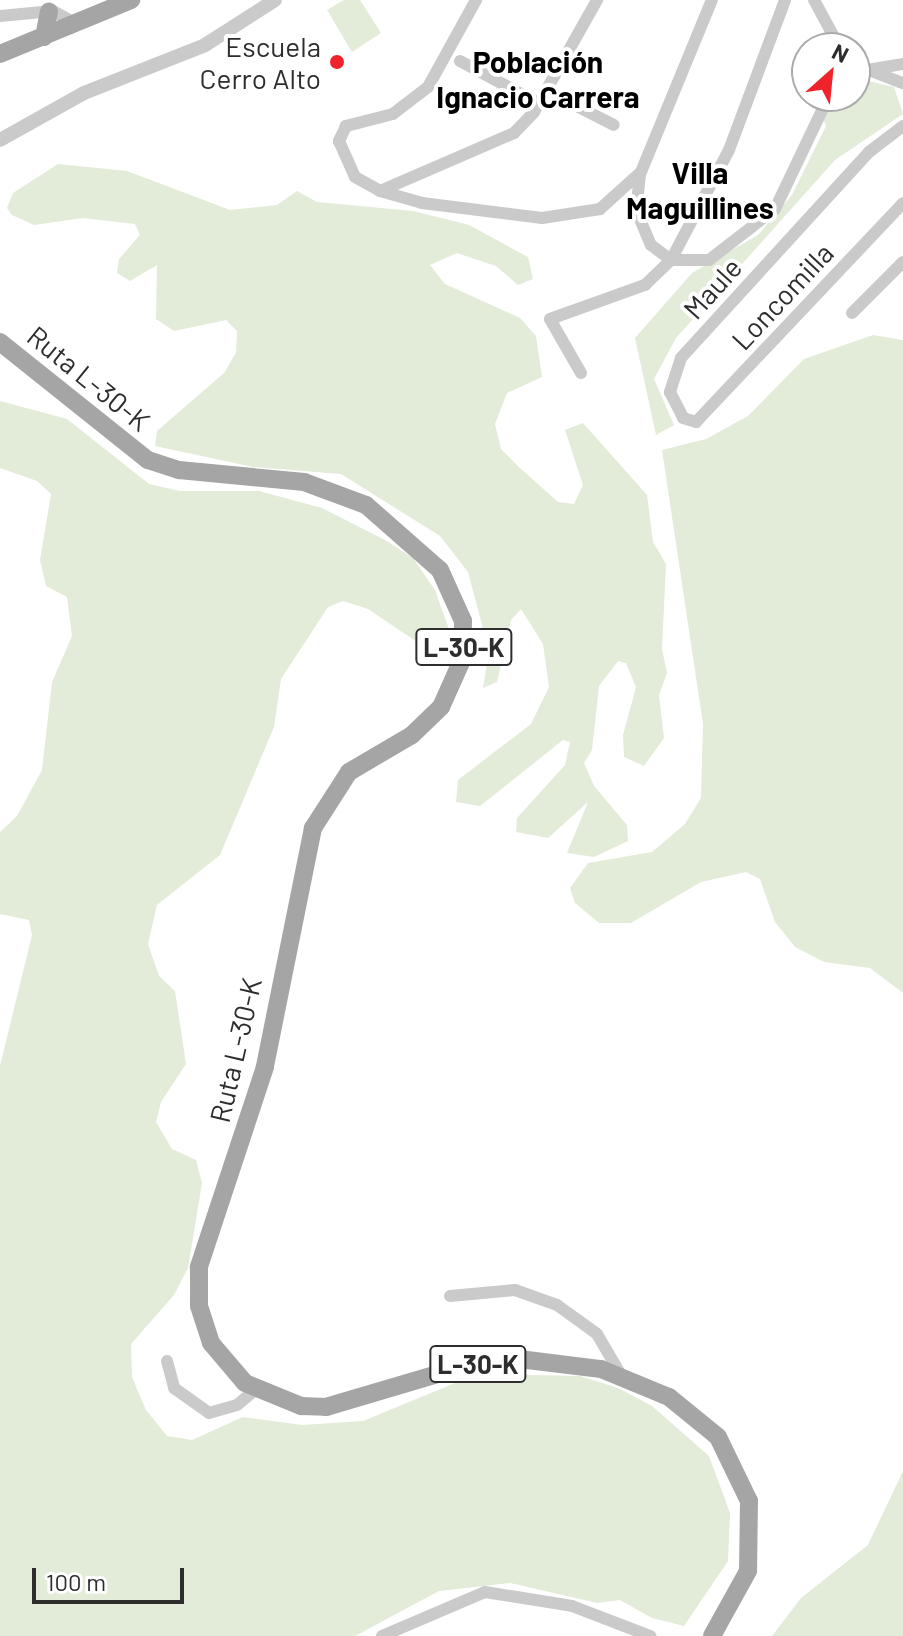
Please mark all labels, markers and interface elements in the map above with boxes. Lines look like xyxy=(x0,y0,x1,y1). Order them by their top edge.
place label: Escuela Cerro Alto xyxy=(200,29,321,95)
north arrow xyxy=(791,32,871,112)
text: N xyxy=(829,37,853,67)
district label: Población Ignacio Carrera xyxy=(436,43,640,114)
marker: Escuela Cerro Alto xyxy=(328,53,346,71)
district label: Villa Maguillines xyxy=(626,154,774,224)
street label: Loncomilla xyxy=(724,236,840,356)
street label: Maule xyxy=(676,250,748,326)
street label: Ruta L-30-K xyxy=(21,319,157,437)
road number: L-30-K xyxy=(414,625,514,669)
street label: Ruta L-30-K xyxy=(202,974,268,1126)
road number: L-30-K xyxy=(428,1342,528,1386)
scale bar xyxy=(36,1552,188,1602)
text: 100 m xyxy=(46,1567,106,1596)

